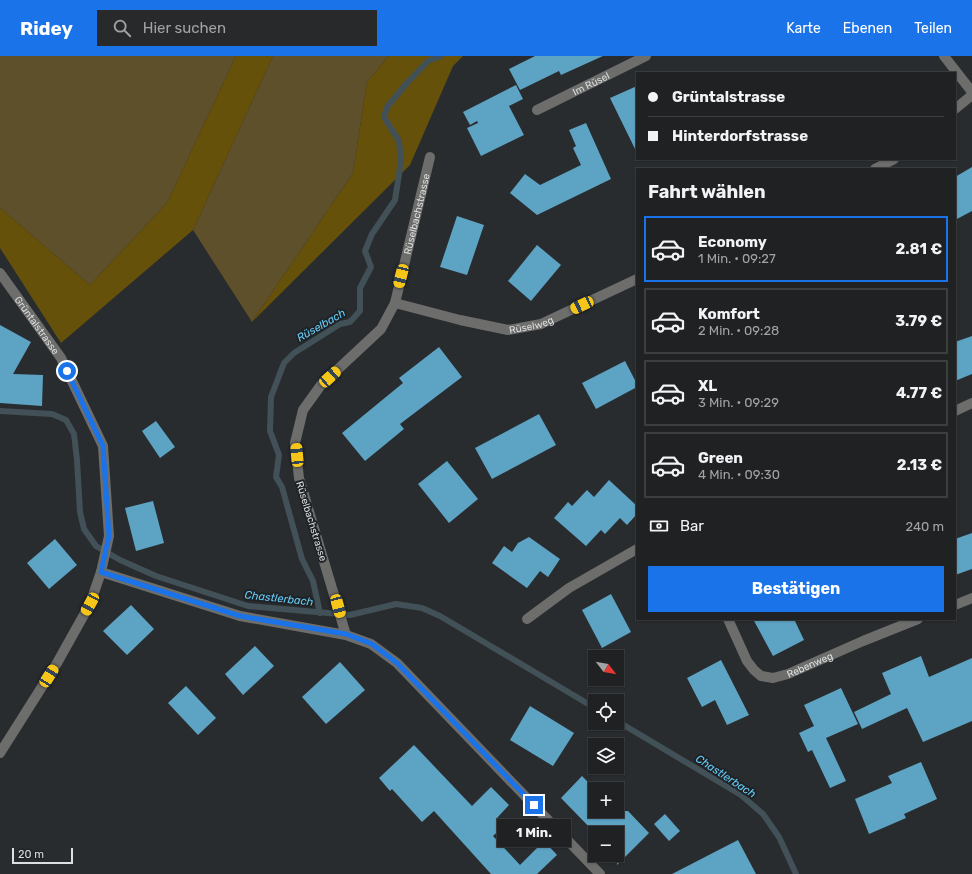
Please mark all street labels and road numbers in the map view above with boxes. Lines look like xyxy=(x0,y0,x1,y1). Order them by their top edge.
street label: Im Rüsel xyxy=(571,70,612,98)
street label: Rüselbachstrasse xyxy=(402,172,433,256)
street label: Grüntalstrasse xyxy=(12,294,62,357)
street label: Rüselweg xyxy=(508,314,556,337)
street label: Rüselbachstrasse xyxy=(293,480,329,563)
street label: Rebenweg xyxy=(785,650,835,681)

